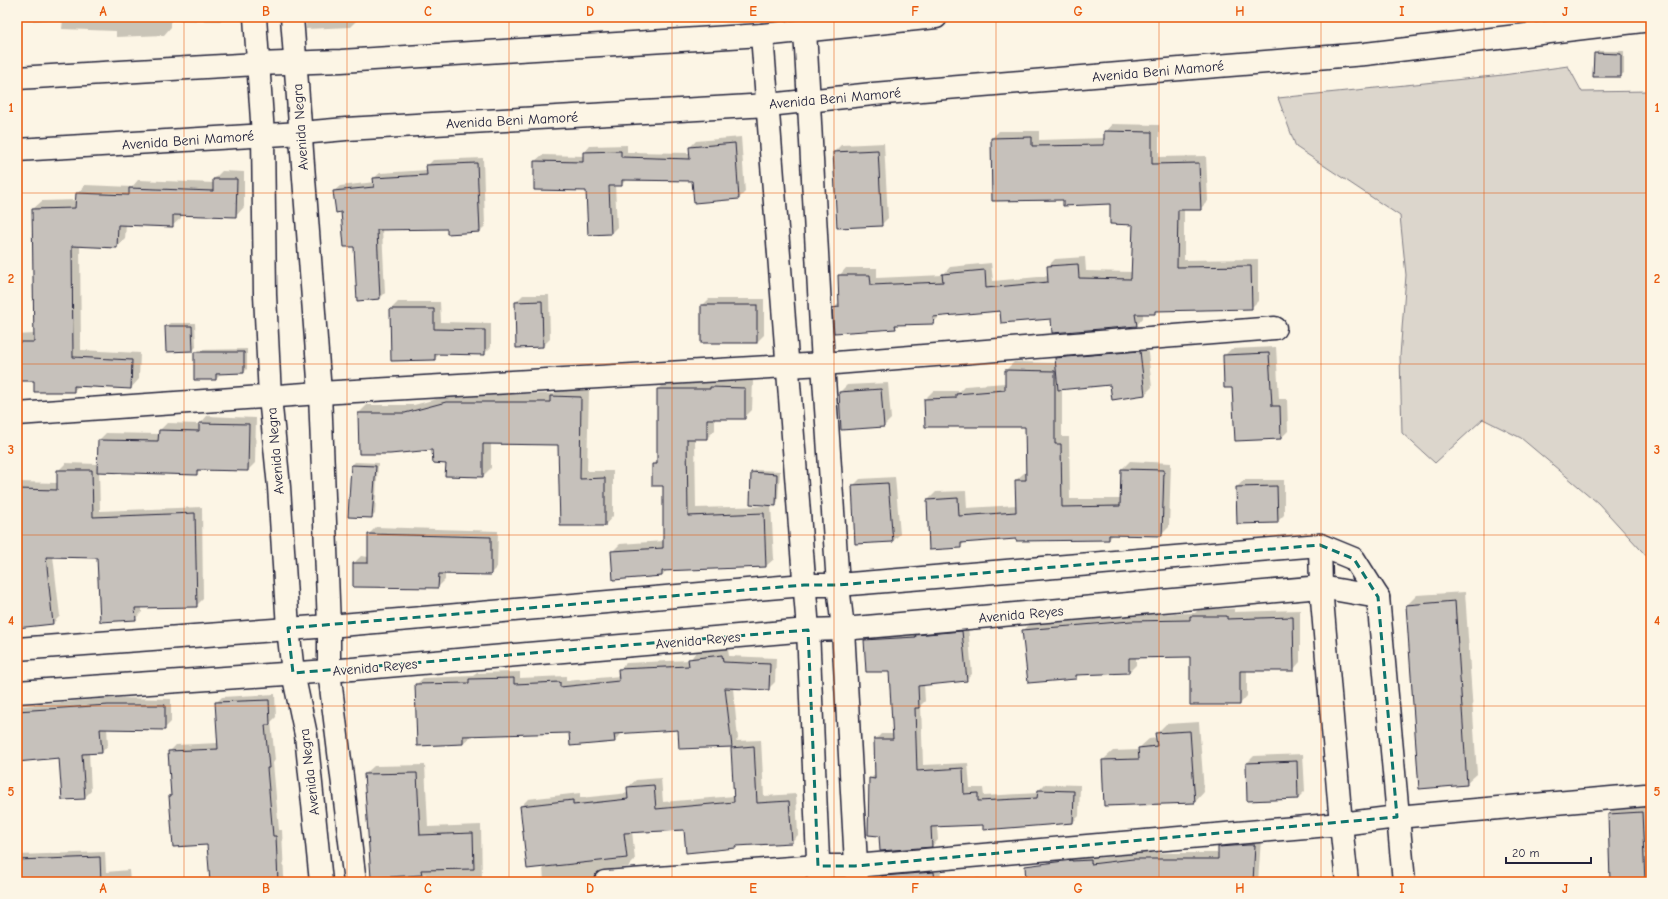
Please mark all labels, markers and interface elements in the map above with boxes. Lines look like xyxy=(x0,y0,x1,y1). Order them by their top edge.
text: A xyxy=(99,4,107,19)
text: B xyxy=(262,4,270,19)
text: C xyxy=(424,4,432,19)
text: D xyxy=(586,4,594,19)
text: E xyxy=(749,4,757,19)
text: F xyxy=(911,4,919,19)
text: G xyxy=(1073,4,1083,19)
text: H xyxy=(1235,4,1245,19)
text: I xyxy=(1399,4,1405,19)
text: J xyxy=(1562,4,1568,19)
street label: Avenida Beni Mamoré xyxy=(1091,57,1225,86)
street label: Avenida Negra xyxy=(289,83,312,171)
street label: Avenida Beni Mamoré xyxy=(768,84,902,113)
text: 1 xyxy=(8,100,14,115)
text: 1 xyxy=(1654,100,1660,115)
street label: Avenida Beni Mamoré xyxy=(446,109,579,132)
street label: Avenida Beni Mamoré xyxy=(121,127,255,154)
text: 2 xyxy=(8,271,14,286)
text: 2 xyxy=(1654,271,1660,286)
street label: Avenida Negra xyxy=(263,407,288,495)
text: 3 xyxy=(8,442,14,457)
text: 3 xyxy=(1654,442,1660,457)
street label: Avenida Reyes xyxy=(978,602,1064,627)
text: 4 xyxy=(8,613,14,628)
text: 4 xyxy=(1654,613,1660,628)
street label: Avenida Reyes xyxy=(655,628,741,653)
street label: Avenida Reyes xyxy=(332,655,418,680)
street label: Avenida Negra xyxy=(296,728,323,816)
text: 5 xyxy=(8,784,15,799)
text: 5 xyxy=(1654,784,1661,799)
scale bar xyxy=(1506,839,1591,865)
text: 20 m xyxy=(1512,846,1540,860)
text: A xyxy=(99,881,107,896)
text: B xyxy=(262,881,270,896)
text: C xyxy=(424,881,432,896)
text: D xyxy=(586,881,594,896)
text: E xyxy=(749,881,757,896)
text: F xyxy=(911,881,919,896)
text: G xyxy=(1073,881,1083,896)
text: H xyxy=(1235,881,1245,896)
text: I xyxy=(1399,881,1405,896)
text: J xyxy=(1562,881,1568,896)

